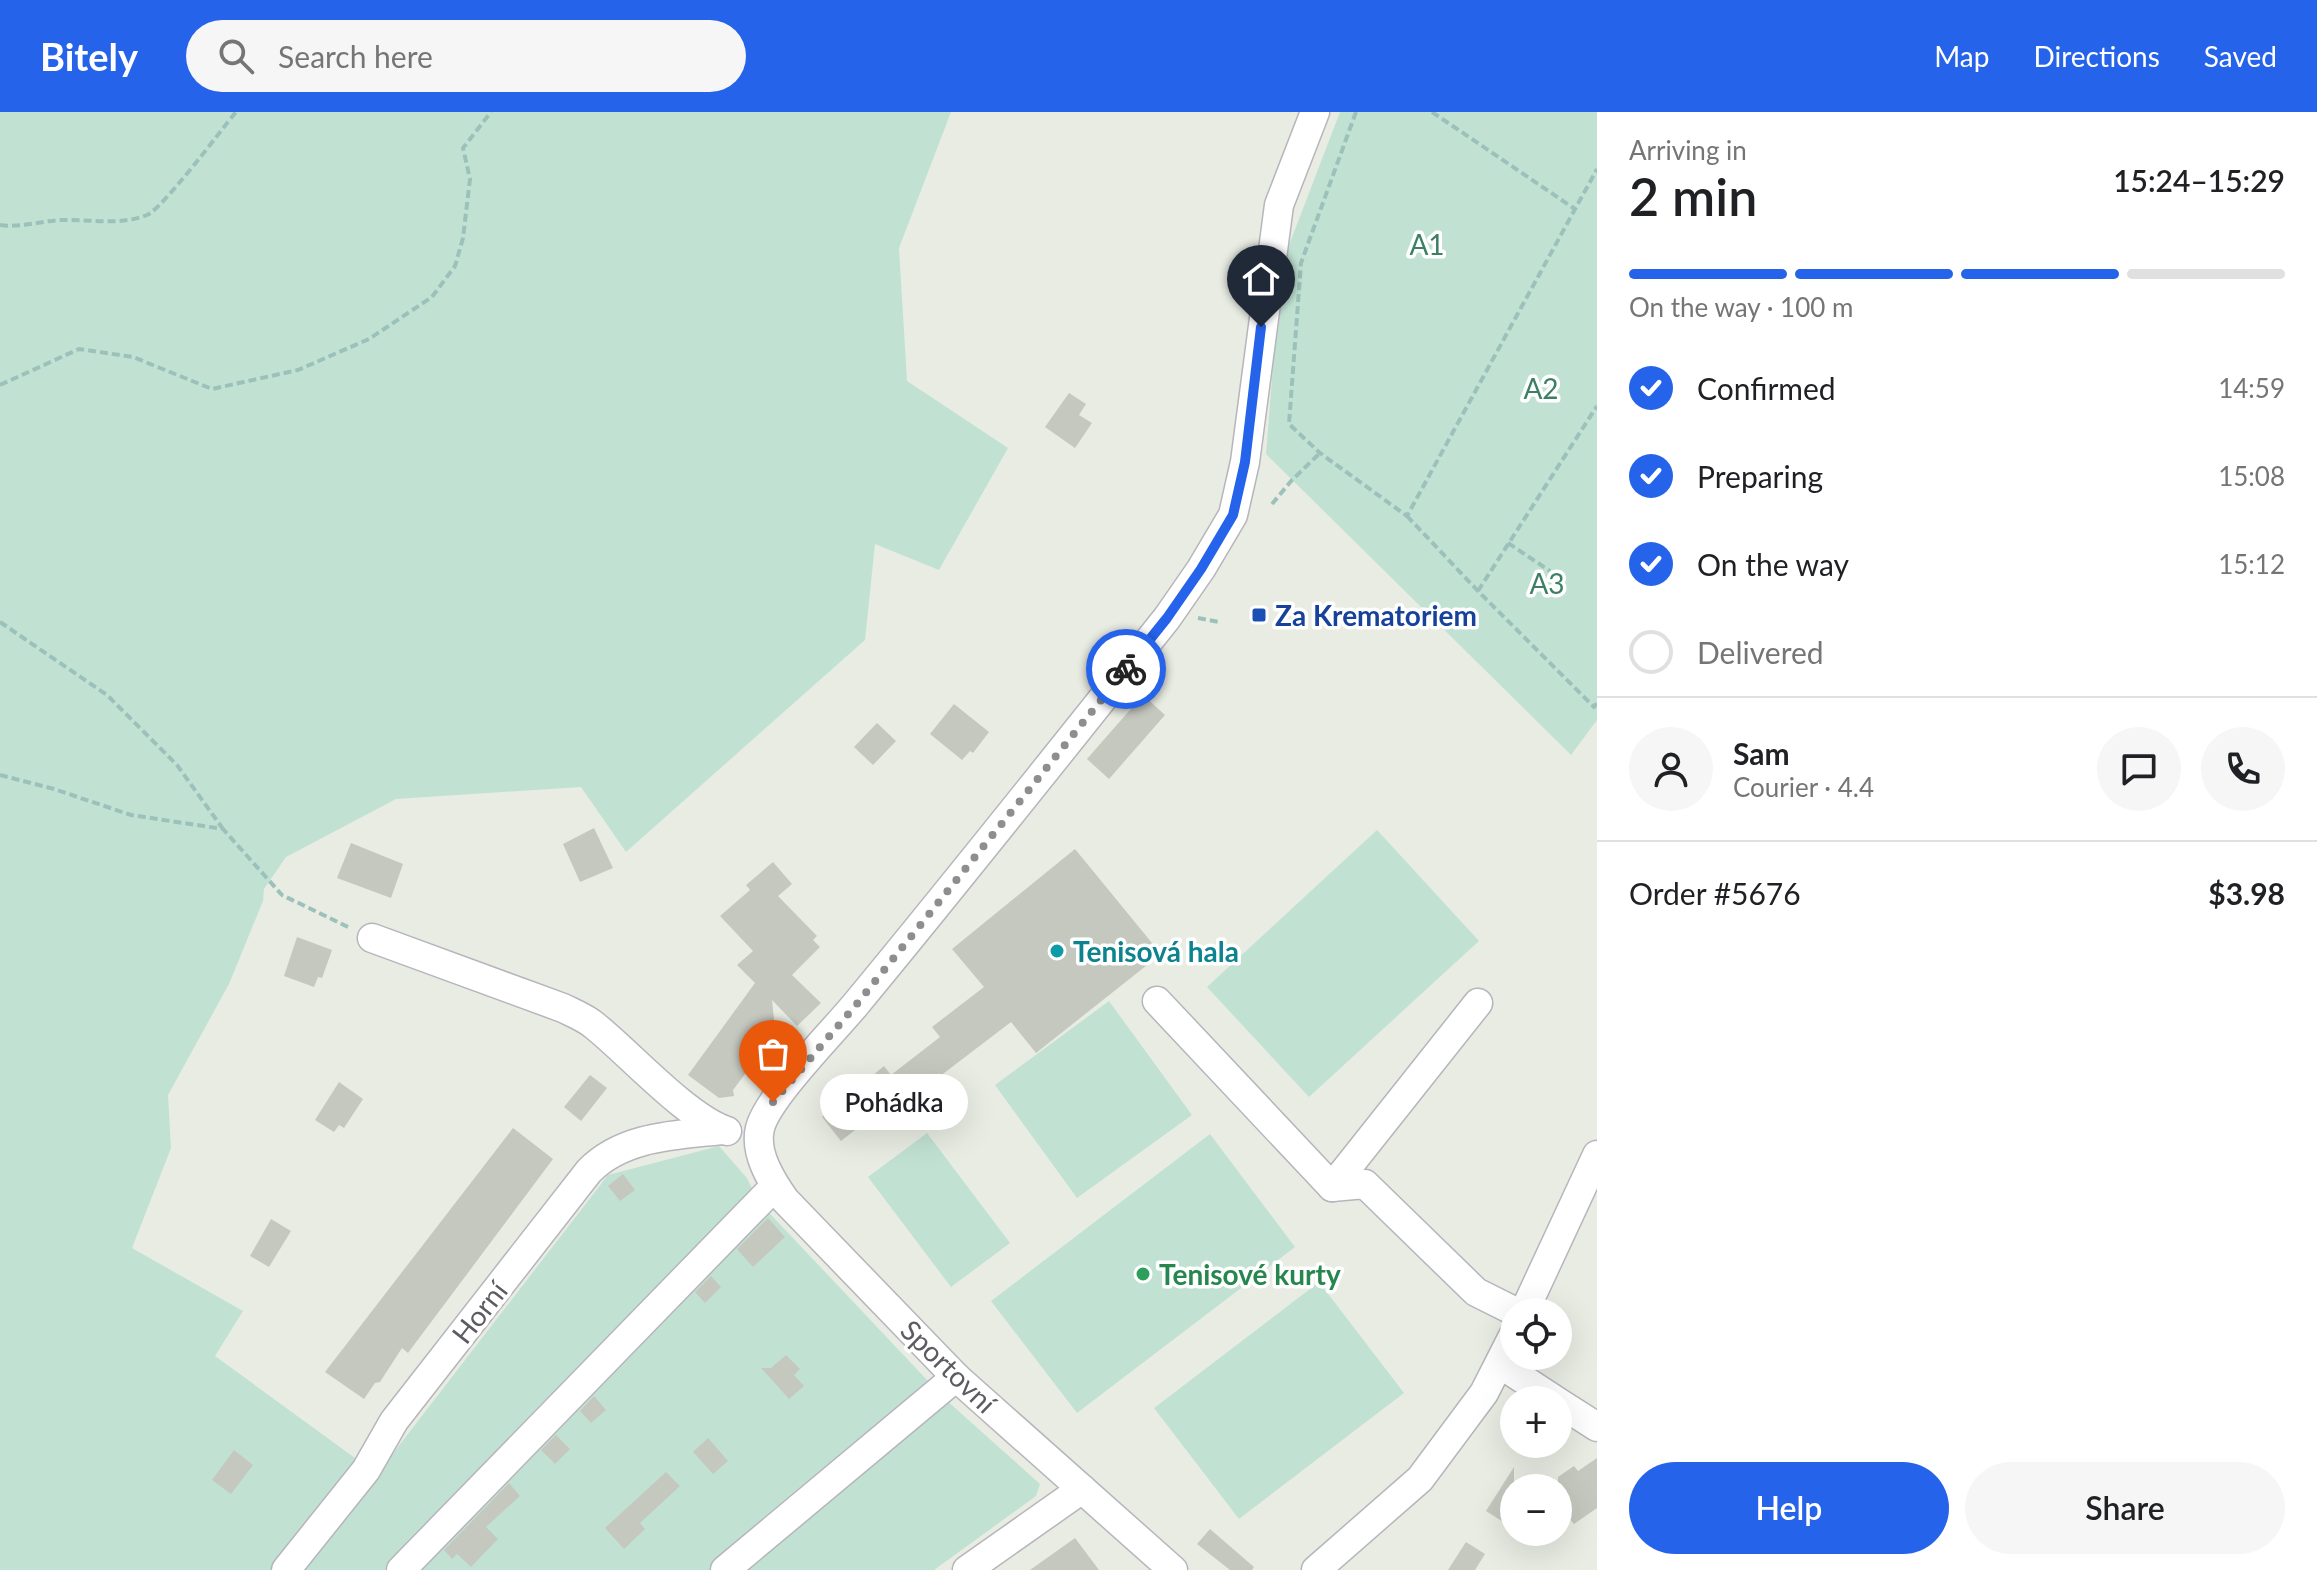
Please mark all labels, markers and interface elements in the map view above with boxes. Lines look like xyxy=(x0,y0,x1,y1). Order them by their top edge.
search box xyxy=(186,20,746,92)
text: Bitely xyxy=(40,33,138,79)
icon: search xyxy=(214,34,258,78)
text: Search here xyxy=(278,38,433,74)
text: Map xyxy=(1934,39,1989,73)
text: Directions xyxy=(2033,39,2160,73)
text: Saved xyxy=(2204,39,2277,73)
text: Arriving in xyxy=(1629,134,1747,166)
text: 15:24–15:29 xyxy=(2113,162,2285,198)
text: 2 min xyxy=(1629,165,1757,227)
park label: A1 xyxy=(1409,227,1445,261)
pin xyxy=(1227,245,1295,327)
icon: home xyxy=(1239,257,1283,301)
text: On the way · 100 m xyxy=(1629,291,1853,323)
icon: check xyxy=(1629,366,1673,410)
text: Confirmed xyxy=(1697,370,1836,406)
park label: A2 xyxy=(1523,371,1559,405)
text: 14:59 xyxy=(2218,372,2285,404)
icon: check xyxy=(1629,454,1673,498)
text: Preparing xyxy=(1697,458,1823,494)
text: 15:08 xyxy=(2218,460,2285,492)
icon: check xyxy=(1629,542,1673,586)
text: On the way xyxy=(1697,546,1849,582)
text: 15:12 xyxy=(2218,548,2285,580)
park label: A3 xyxy=(1529,566,1565,600)
place label: Za Krematoriem xyxy=(1275,598,1477,632)
marker: Za Krematoriem xyxy=(1250,606,1268,624)
courier xyxy=(1086,629,1166,709)
text: Delivered xyxy=(1697,634,1824,670)
icon: bike xyxy=(1104,647,1148,691)
button: person xyxy=(1629,727,1713,811)
button: chat xyxy=(2097,727,2181,811)
button: phone xyxy=(2201,727,2285,811)
text: Sam xyxy=(1733,735,1790,771)
text: Courier · 4.4 xyxy=(1733,771,1874,803)
text: Order #5676 xyxy=(1629,875,1801,911)
text: $3.98 xyxy=(2208,875,2285,911)
place label: Tenisová hala xyxy=(1073,934,1239,968)
marker: Tenisová hala xyxy=(1048,942,1066,960)
pin xyxy=(739,1020,807,1102)
icon: bag xyxy=(751,1032,795,1076)
callout: Pohádka xyxy=(821,1074,969,1130)
text: Pohádka xyxy=(844,1086,944,1118)
place label: Tenisové kurty xyxy=(1159,1257,1341,1291)
marker: Tenisové kurty xyxy=(1134,1265,1152,1283)
street label: Horní xyxy=(444,1273,515,1350)
map controls xyxy=(1500,1298,1572,1546)
button: locate xyxy=(1500,1298,1572,1370)
street label: Sportovní xyxy=(894,1312,1004,1420)
button: + xyxy=(1500,1386,1572,1458)
button: Help xyxy=(1629,1462,1949,1554)
button: Share xyxy=(1965,1462,2285,1554)
button: − xyxy=(1500,1474,1572,1546)

